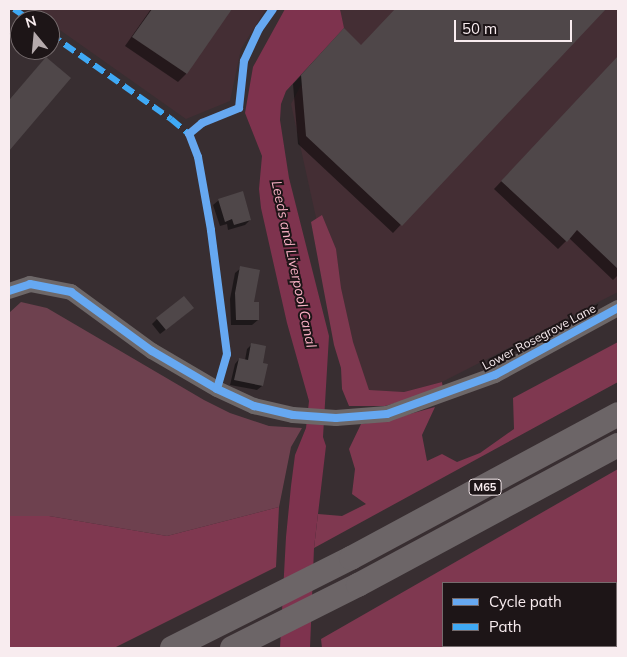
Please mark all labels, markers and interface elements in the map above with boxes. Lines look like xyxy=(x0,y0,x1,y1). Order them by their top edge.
north arrow xyxy=(10,10,60,60)
scale bar xyxy=(457,10,574,42)
text: N xyxy=(23,11,39,32)
text: 50 m xyxy=(462,19,497,38)
water label: Leeds and Liverpool Canal xyxy=(268,179,320,349)
street label: Lower Rosegrove Lane xyxy=(480,301,598,373)
road number: M65 xyxy=(468,478,502,496)
legend xyxy=(442,582,617,647)
text: Cycle path xyxy=(489,592,562,611)
text: Path xyxy=(489,617,521,636)

